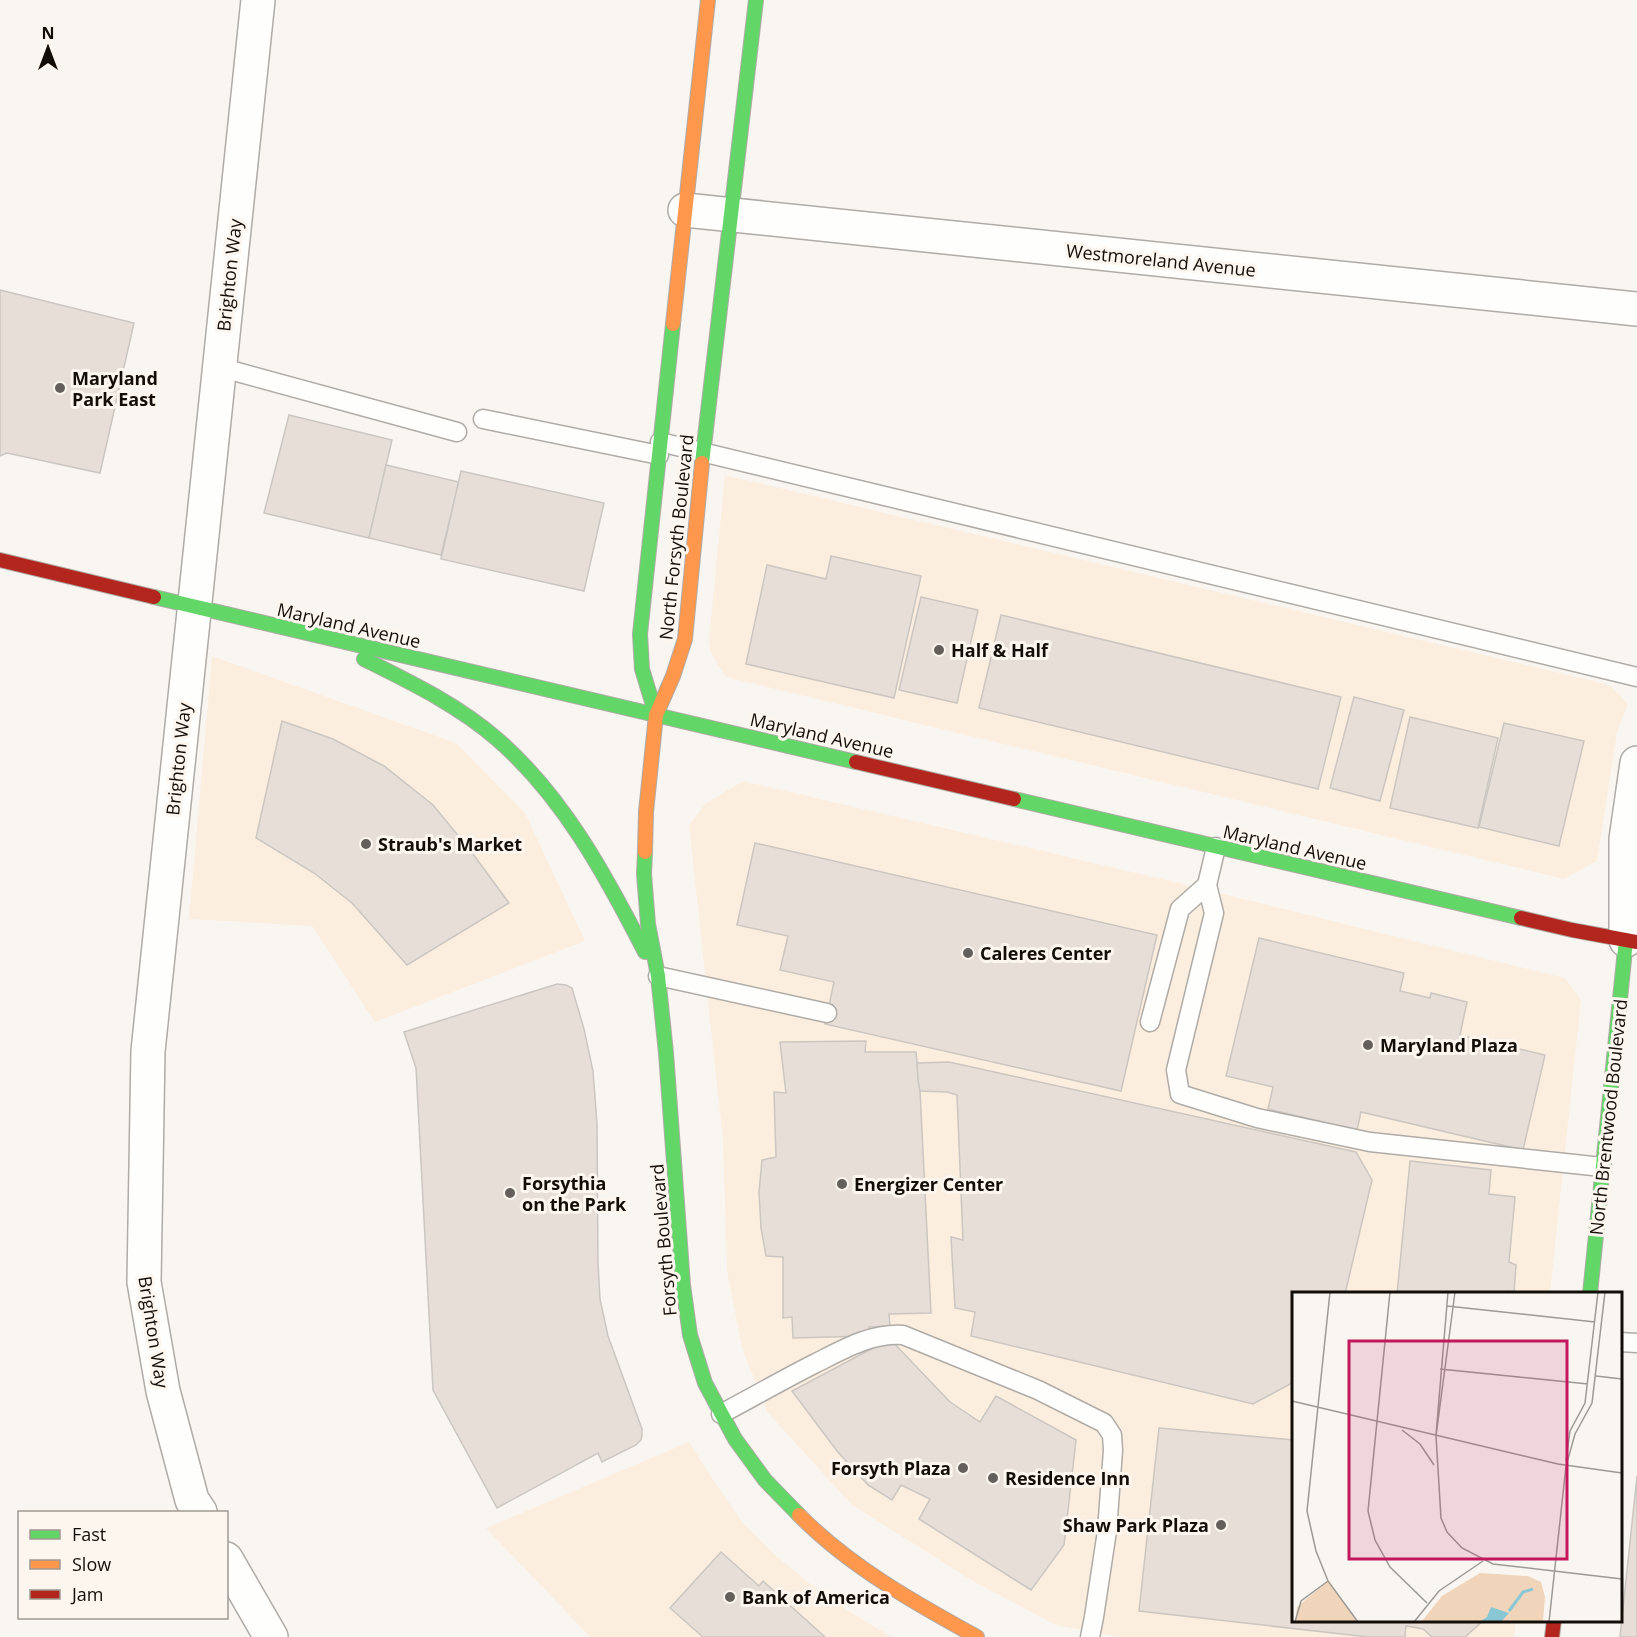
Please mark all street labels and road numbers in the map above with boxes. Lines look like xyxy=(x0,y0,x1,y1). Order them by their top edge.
street label: Brighton Way xyxy=(211,217,247,332)
street label: Westmoreland Avenue xyxy=(1065,238,1257,282)
street label: North Forsyth Boulevard xyxy=(653,433,699,641)
street label: Maryland Avenue xyxy=(275,597,423,653)
street label: Brighton Way xyxy=(160,701,196,816)
street label: Maryland Avenue xyxy=(748,707,896,763)
street label: Maryland Avenue xyxy=(1221,819,1369,875)
street label: North Brentwood Boulevard xyxy=(1584,998,1632,1236)
street label: Forsyth Boulevard xyxy=(644,1163,682,1317)
street label: Brighton Way xyxy=(133,1274,175,1391)

